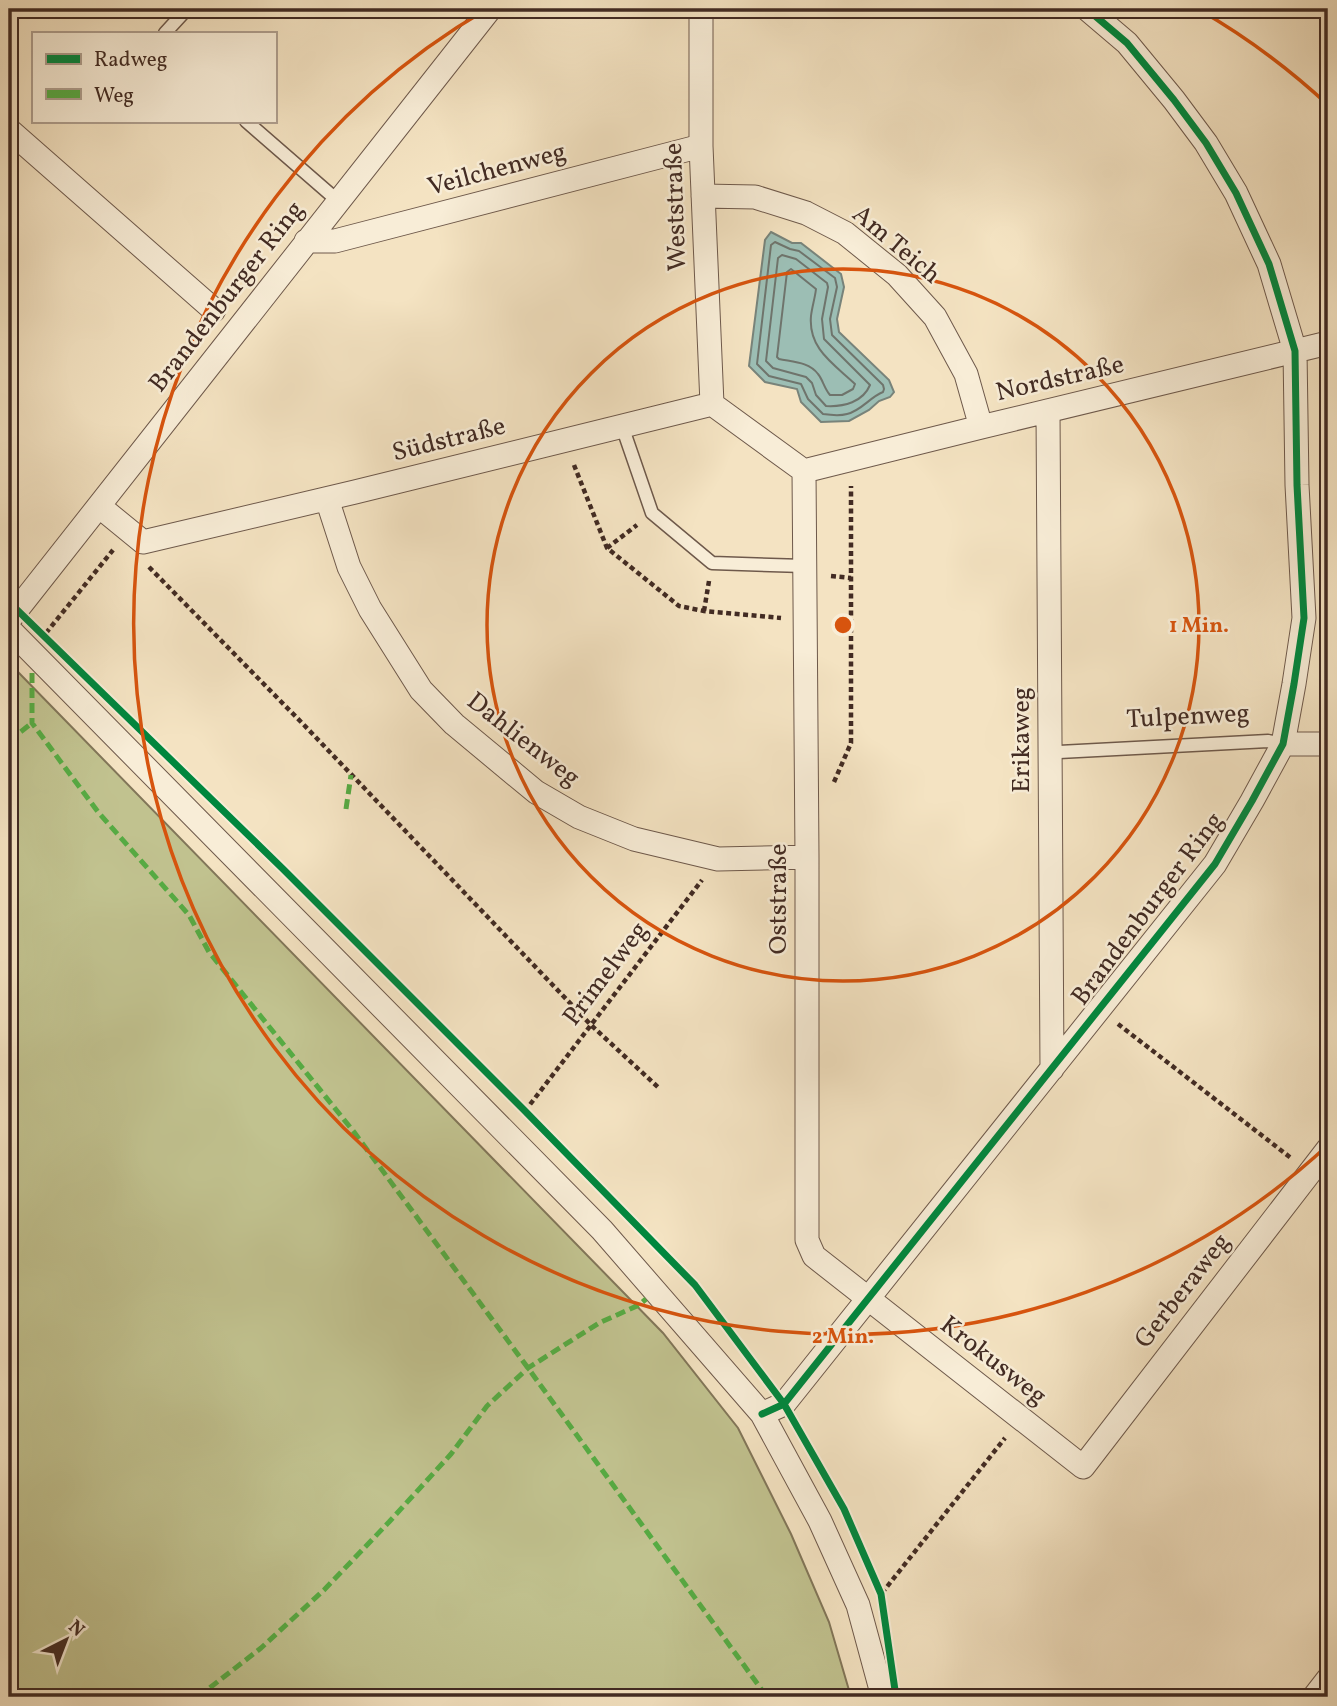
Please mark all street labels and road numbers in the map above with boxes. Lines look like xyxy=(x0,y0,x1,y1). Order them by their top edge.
street label: Veilchenweg xyxy=(424,134,570,206)
street label: Weststraße xyxy=(656,142,696,272)
street label: Brandenburger Ring xyxy=(141,194,313,400)
street label: Am Teich xyxy=(844,197,948,293)
street label: Nordstraße xyxy=(992,347,1128,411)
street label: Südstraße xyxy=(389,409,509,471)
street label: Dahlienweg xyxy=(459,684,587,796)
street label: Erikaweg xyxy=(1004,687,1040,793)
street label: Tulpenweg xyxy=(1125,696,1251,738)
street label: Brandenburger Ring xyxy=(1063,805,1233,1013)
street label: Oststraße xyxy=(761,843,797,955)
street label: Primelweg xyxy=(555,914,657,1034)
street label: Gerberaweg xyxy=(1127,1226,1239,1356)
street label: Krokusweg xyxy=(932,1308,1054,1414)

